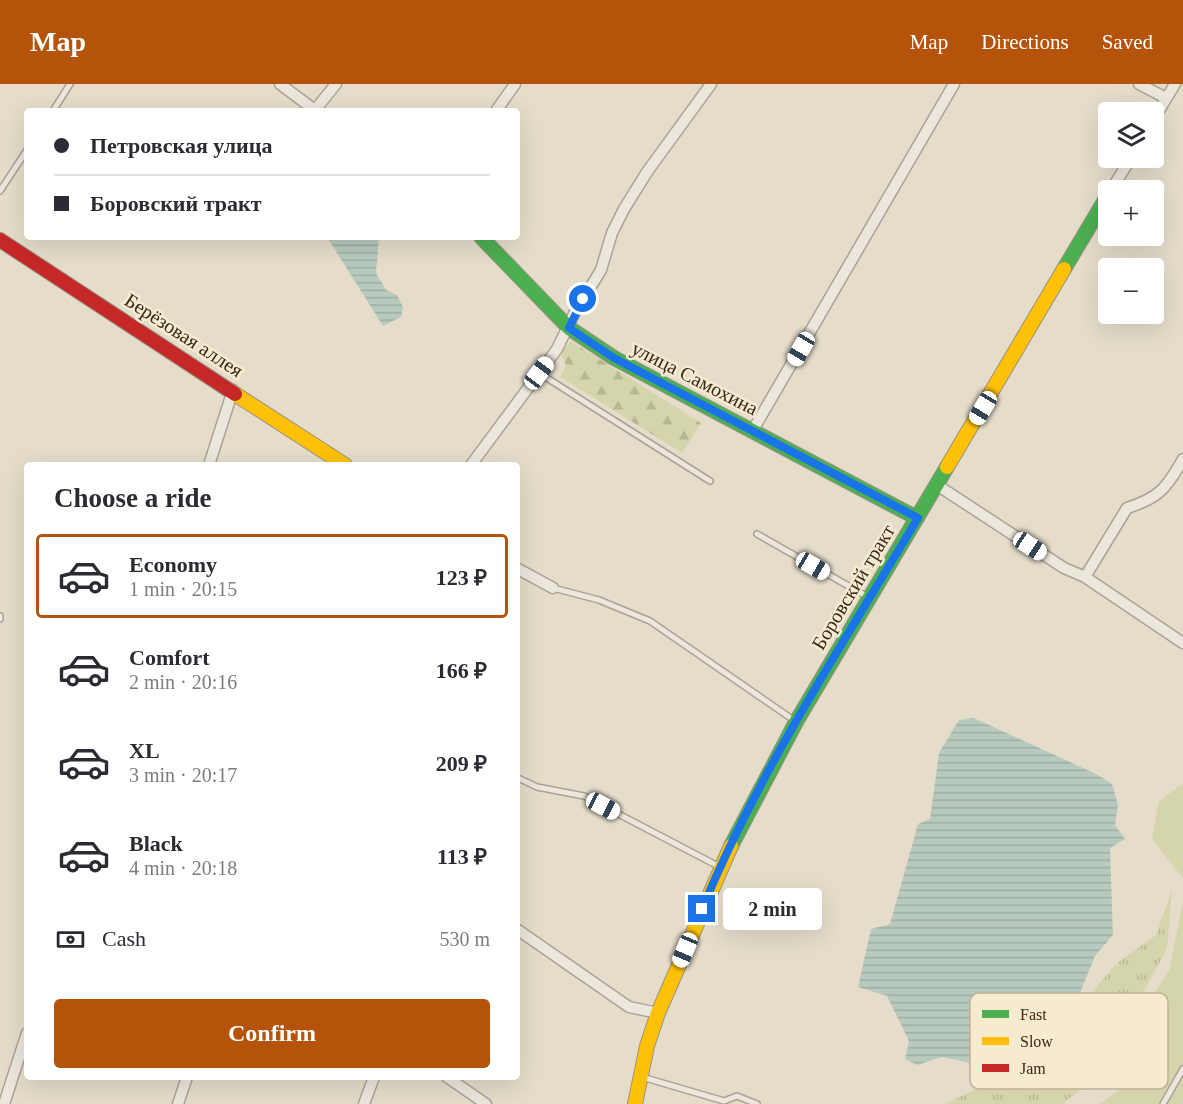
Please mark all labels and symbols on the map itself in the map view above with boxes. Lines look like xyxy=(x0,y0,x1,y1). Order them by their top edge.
route start xyxy=(569,285,596,312)
street label: Берёзовая аллея xyxy=(120,289,247,382)
car xyxy=(784,329,818,369)
street label: улица Самохина xyxy=(628,337,762,420)
car xyxy=(521,353,557,393)
car xyxy=(966,388,1000,428)
street label: Боровский тракт xyxy=(807,520,900,654)
car xyxy=(1010,529,1050,563)
car xyxy=(793,549,833,583)
car xyxy=(583,790,623,822)
callout: 2 min xyxy=(723,888,822,930)
route end xyxy=(688,895,715,922)
car xyxy=(670,930,700,970)
legend xyxy=(970,993,1168,1089)
text: Fast xyxy=(1020,1006,1047,1023)
text: Slow xyxy=(1020,1033,1053,1050)
text: Jam xyxy=(1020,1060,1046,1077)

